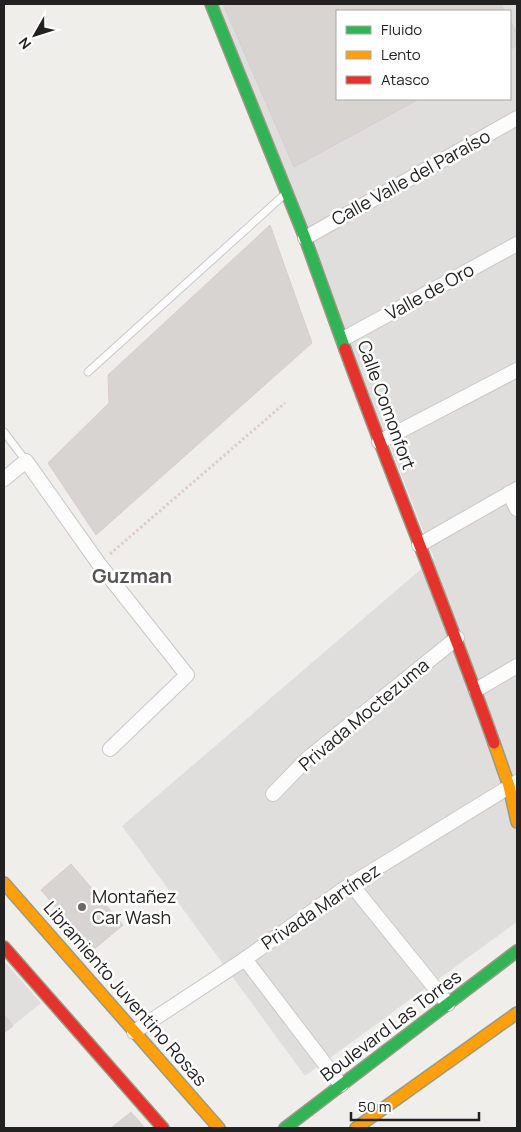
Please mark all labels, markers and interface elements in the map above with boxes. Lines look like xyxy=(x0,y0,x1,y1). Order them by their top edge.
north arrow xyxy=(10,10,60,60)
legend xyxy=(336,10,511,100)
text: Fluido xyxy=(381,19,422,40)
text: N xyxy=(14,34,35,53)
text: Lento xyxy=(381,44,421,65)
text: Atasco xyxy=(381,69,429,90)
street label: Calle Valle del Paraíso xyxy=(327,124,494,231)
street label: Valle de Oro xyxy=(381,257,478,325)
street label: Calle Comonfort xyxy=(352,337,421,473)
district label: Guzman xyxy=(92,562,172,589)
street label: Privada Moctezuma xyxy=(293,653,434,776)
street label: Privada Martínez xyxy=(256,858,384,955)
place label: Montañez Car Wash xyxy=(92,884,176,929)
street label: Libramiento Juventino Rosas xyxy=(39,896,213,1091)
marker: Montañez Car Wash xyxy=(76,901,88,913)
street label: Boulevard Las Torres xyxy=(315,964,466,1086)
scale bar xyxy=(351,1090,478,1122)
text: 50 m xyxy=(358,1096,392,1117)

